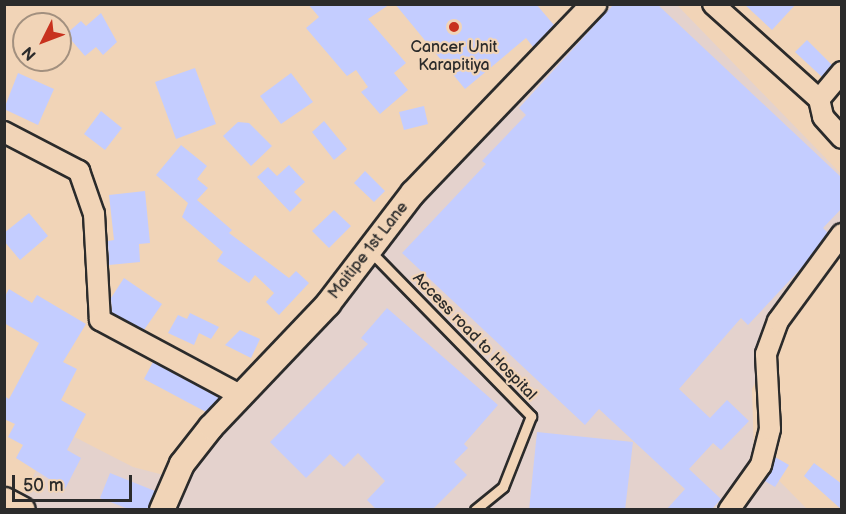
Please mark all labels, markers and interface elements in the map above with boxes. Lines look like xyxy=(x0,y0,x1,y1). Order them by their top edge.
north arrow xyxy=(12,12,72,72)
marker: Cancer Unit Karapitiya xyxy=(445,18,463,36)
place label: Cancer Unit Karapitiya xyxy=(411,38,497,76)
text: N xyxy=(19,42,41,64)
street label: Maitipe 1st Lane xyxy=(325,199,413,303)
street label: Access road to Hospital xyxy=(408,269,540,405)
scale bar xyxy=(15,463,135,501)
text: 50 m xyxy=(23,475,64,496)

